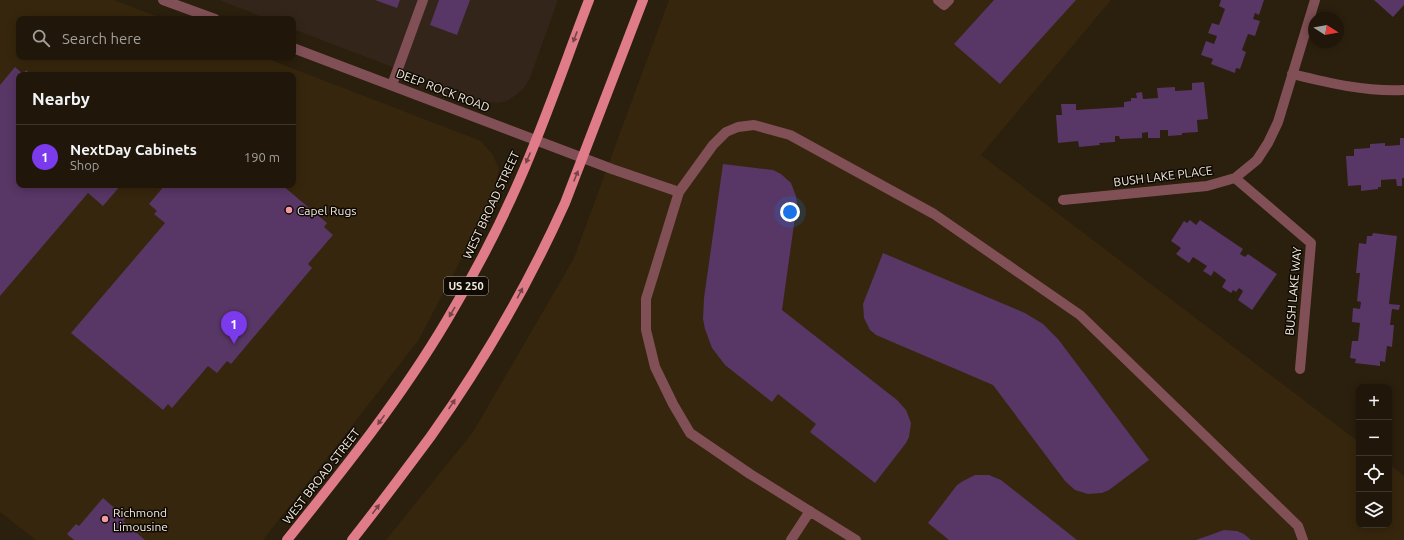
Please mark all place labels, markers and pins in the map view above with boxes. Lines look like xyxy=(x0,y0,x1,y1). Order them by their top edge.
place label: Capel Rugs xyxy=(297,204,357,217)
marker: Capel Rugs xyxy=(284,205,294,215)
pin: 1 xyxy=(221,311,247,344)
place label: Richmond Limousine xyxy=(113,506,168,533)
marker: Richmond Limousine xyxy=(100,514,110,524)

